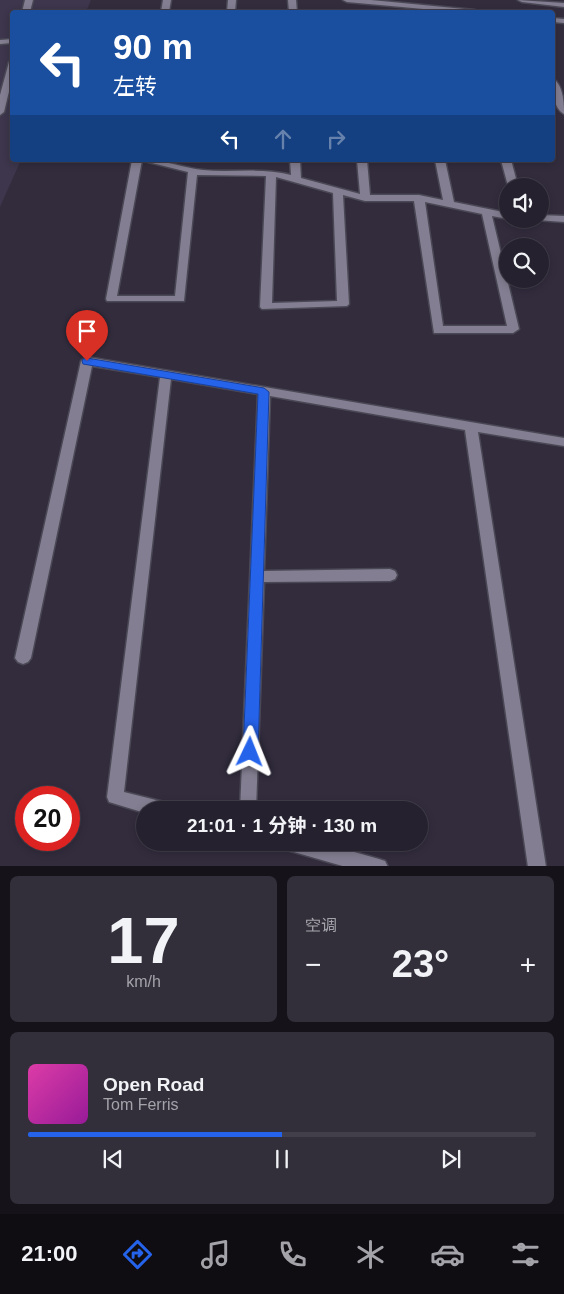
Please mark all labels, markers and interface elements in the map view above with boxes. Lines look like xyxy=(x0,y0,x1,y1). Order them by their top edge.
text: 90 m xyxy=(113,27,193,66)
icon: left xyxy=(30,30,95,95)
text: 左转 xyxy=(113,74,157,99)
icon: left xyxy=(216,125,244,153)
icon: ahead xyxy=(269,125,297,153)
icon: right xyxy=(322,125,350,153)
map controls xyxy=(499,178,549,288)
button: sound xyxy=(499,178,549,228)
button: search xyxy=(499,238,549,288)
pin xyxy=(66,310,108,361)
icon: arrive xyxy=(73,317,101,345)
position arrow xyxy=(223,725,275,777)
speed limit sign: 20 xyxy=(15,786,80,851)
text: 21:01 · 1 分钟 · 130 m xyxy=(187,815,377,836)
text: 17 xyxy=(107,904,180,977)
text: 空调 xyxy=(305,917,337,934)
text: 23° xyxy=(392,943,449,985)
text: − xyxy=(305,949,321,980)
text: + xyxy=(520,949,536,980)
text: km/h xyxy=(126,973,161,990)
text: Open Road xyxy=(103,1074,204,1095)
text: Tom Ferris xyxy=(103,1096,179,1113)
icon: previous xyxy=(99,1145,127,1173)
icon: pause xyxy=(268,1145,296,1173)
icon: next xyxy=(437,1145,465,1173)
icon: directions xyxy=(120,1237,155,1272)
icon: music xyxy=(198,1237,233,1272)
icon: phone xyxy=(275,1237,310,1272)
icon: climate xyxy=(353,1237,388,1272)
icon: car xyxy=(430,1237,465,1272)
icon: filters xyxy=(508,1237,543,1272)
text: 21:00 xyxy=(21,1241,78,1266)

